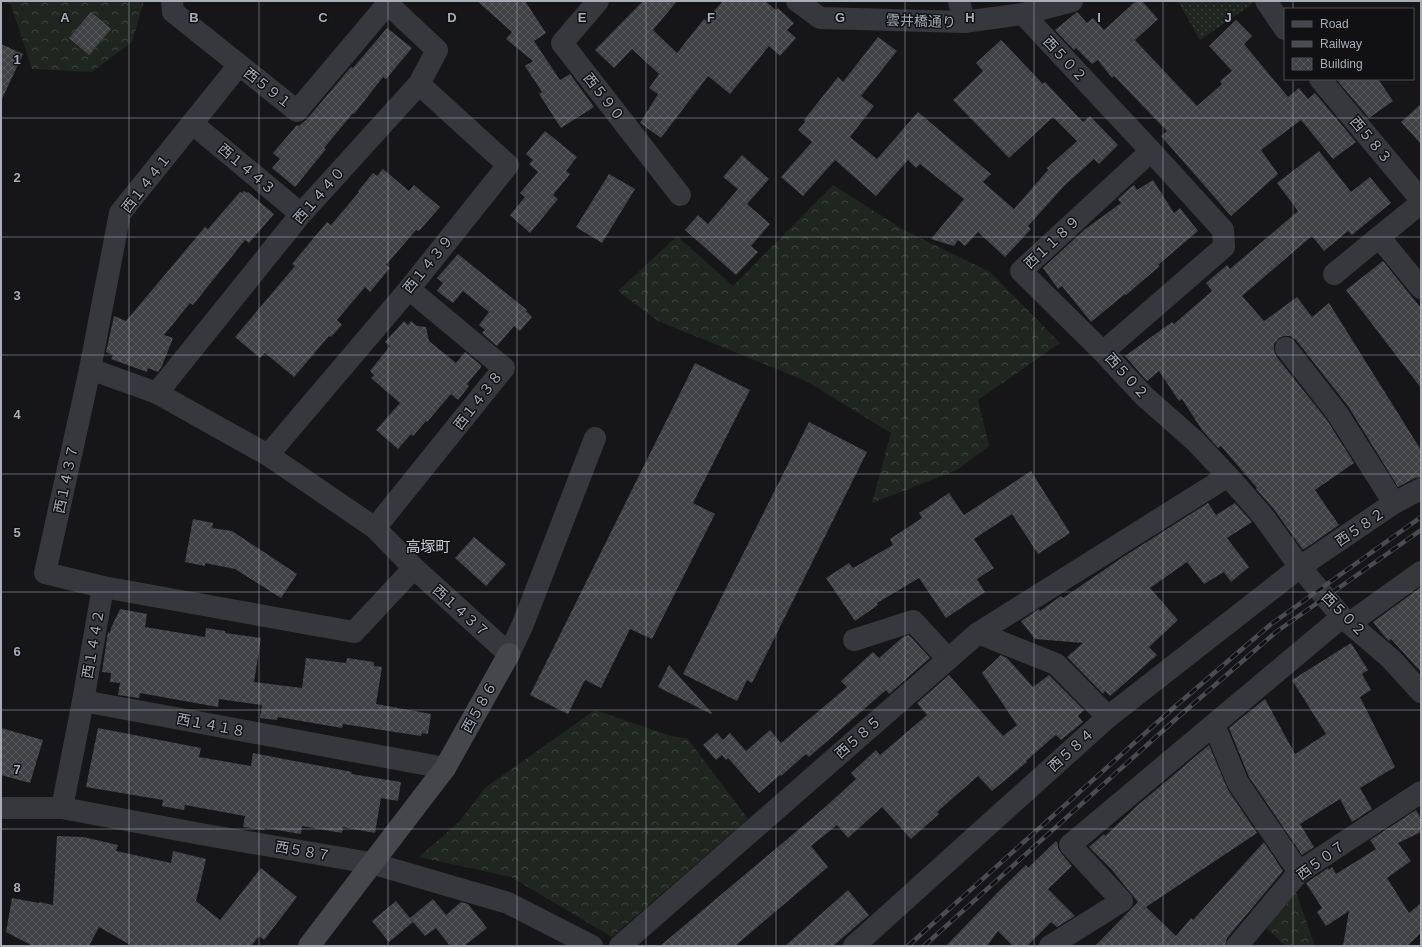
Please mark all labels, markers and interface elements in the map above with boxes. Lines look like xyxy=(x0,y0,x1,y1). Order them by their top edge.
legend xyxy=(1284,8,1414,80)
text: A xyxy=(60,10,70,25)
text: B xyxy=(189,10,199,25)
text: C xyxy=(318,10,328,25)
text: D xyxy=(447,10,457,25)
text: E xyxy=(578,10,587,25)
text: F xyxy=(707,10,715,25)
text: G xyxy=(835,10,845,25)
text: H xyxy=(965,10,975,25)
text: I xyxy=(1097,10,1101,25)
text: J xyxy=(1224,10,1232,25)
street label: 雲井橋通り xyxy=(886,12,956,30)
text: Road xyxy=(1320,17,1349,31)
street label: 西５０２ xyxy=(1040,33,1090,85)
text: Railway xyxy=(1320,37,1362,51)
text: 1 xyxy=(13,52,21,67)
text: Building xyxy=(1320,57,1363,71)
street label: 西５９１ xyxy=(241,64,295,112)
street label: 西５９０ xyxy=(580,70,628,124)
street label: 西５８３ xyxy=(1347,113,1395,167)
street label: 西１４４３ xyxy=(215,140,279,198)
street label: 西１４４１ xyxy=(118,150,174,216)
street label: 西１４４０ xyxy=(290,163,348,227)
text: 2 xyxy=(13,170,21,185)
street label: 西１１８９ xyxy=(1021,212,1083,272)
street label: 西１４３９ xyxy=(400,232,456,296)
text: 3 xyxy=(13,288,21,303)
street label: 西５０２ xyxy=(1102,350,1152,402)
street label: 西１４３８ xyxy=(450,367,506,433)
text: 4 xyxy=(13,407,21,422)
street label: 西１４３７ xyxy=(51,443,81,515)
street label: 西５８２ xyxy=(1332,505,1388,549)
text: 5 xyxy=(13,525,21,540)
district label: 高塚町 xyxy=(405,538,451,555)
street label: 西１４３７ xyxy=(430,582,492,640)
street label: 西５０２ xyxy=(1319,589,1369,639)
street label: 西１４４２ xyxy=(79,608,107,680)
text: 6 xyxy=(13,644,21,659)
street label: 西５８６ xyxy=(458,679,500,735)
street label: 西１４１８ xyxy=(175,710,247,740)
street label: 西５８５ xyxy=(832,713,884,761)
street label: 西５８４ xyxy=(1045,725,1097,775)
text: 7 xyxy=(13,762,21,777)
street label: 西５０７ xyxy=(1294,837,1348,883)
street label: 西５８７ xyxy=(274,838,332,864)
text: 8 xyxy=(13,880,21,895)

